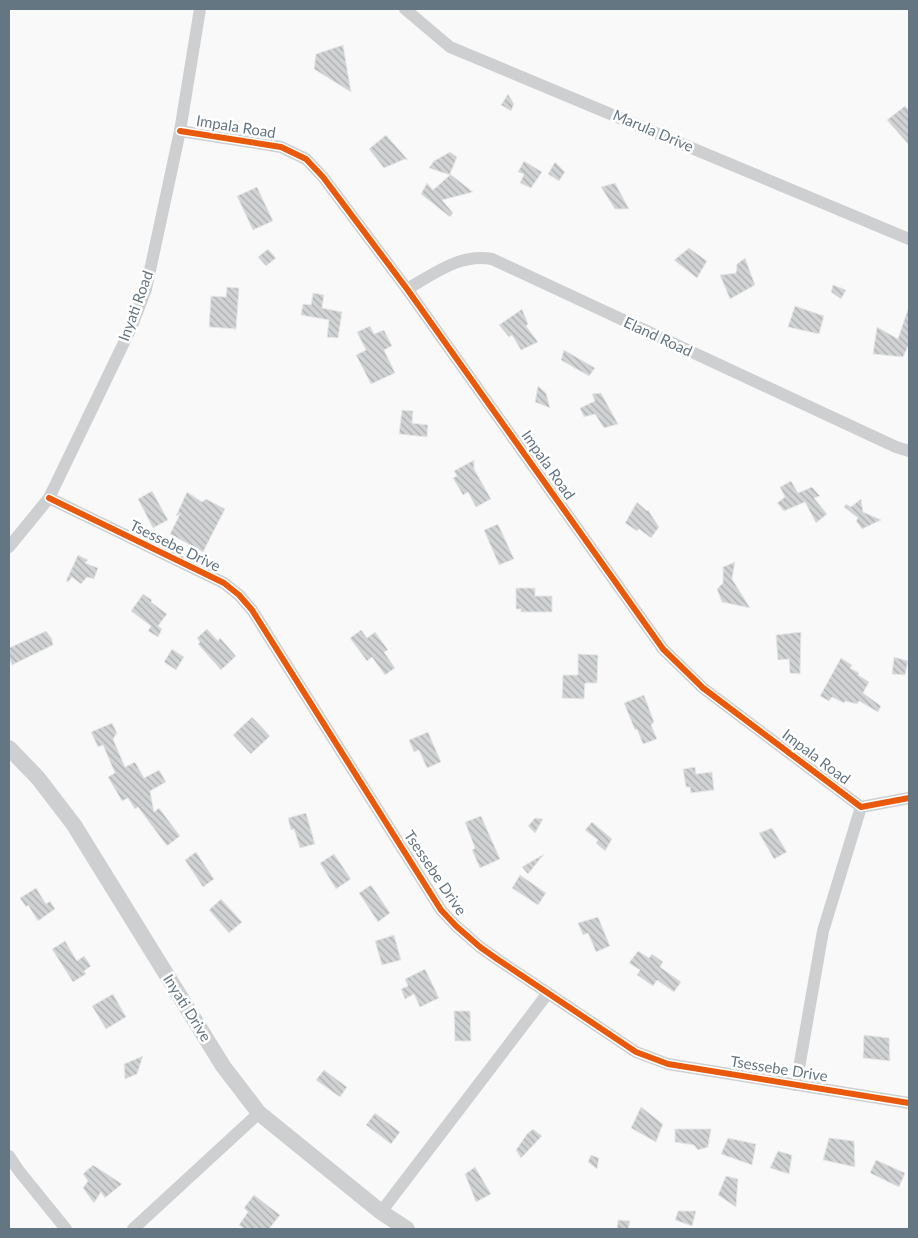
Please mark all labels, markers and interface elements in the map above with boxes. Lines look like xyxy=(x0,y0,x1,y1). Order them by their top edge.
street label: Marula Drive xyxy=(610,105,696,155)
street label: Impala Road xyxy=(195,111,277,141)
street label: Inyati Road xyxy=(114,268,156,343)
street label: Eland Road xyxy=(621,312,696,360)
street label: Impala Road xyxy=(518,426,579,503)
street label: Tsessebe Drive xyxy=(127,515,224,575)
street label: Impala Road xyxy=(779,725,854,788)
street label: Tsessebe Drive xyxy=(401,827,471,918)
street label: Inyati Drive xyxy=(160,970,216,1045)
street label: Tsessebe Drive xyxy=(729,1051,829,1085)

